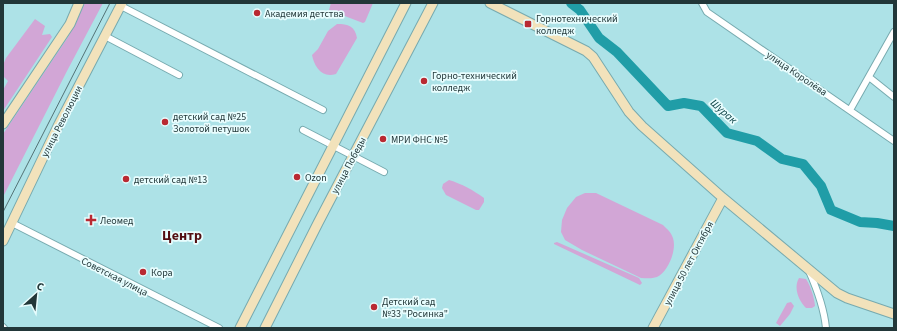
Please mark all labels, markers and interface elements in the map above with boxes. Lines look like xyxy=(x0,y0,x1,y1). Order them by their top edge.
place label: Академия детства xyxy=(265,7,344,21)
marker: Академия детства xyxy=(252,8,262,18)
place label: Горнотехнический колледж xyxy=(536,12,618,38)
marker: Горнотехнический колледж xyxy=(523,19,533,29)
street label: улица Королёва xyxy=(763,48,830,99)
place label: Горно-технический колледж xyxy=(432,69,517,95)
marker: Горно-технический колледж xyxy=(419,76,429,86)
street label: улица Революции xyxy=(38,83,86,160)
water label: Шурак xyxy=(707,95,741,128)
place label: детский сад №25 Золотой петушок xyxy=(173,110,250,136)
marker: детский сад №25 Золотой петушок xyxy=(160,117,170,127)
place label: МРИ ФНС №5 xyxy=(391,133,448,147)
marker: МРИ ФНС №5 xyxy=(378,134,388,144)
street label: улица Победы xyxy=(328,135,370,196)
place label: Ozon xyxy=(305,171,327,185)
marker: Ozon xyxy=(292,172,302,182)
place label: детский сад №13 xyxy=(134,173,207,187)
marker: детский сад №13 xyxy=(121,174,131,184)
marker: Леомед xyxy=(85,214,97,226)
place label: Леомед xyxy=(100,214,134,228)
street label: улица 50 лет Октября xyxy=(661,219,717,308)
district label: Центр xyxy=(162,226,202,246)
street label: Советская улица xyxy=(79,254,150,300)
place label: Кора xyxy=(151,266,173,280)
marker: Кора xyxy=(138,267,148,277)
north arrow xyxy=(16,275,56,315)
text: С xyxy=(34,278,47,295)
place label: Детский сад №33 "Росинка" xyxy=(382,295,448,321)
marker: Детский сад №33 "Росинка" xyxy=(369,302,379,312)

